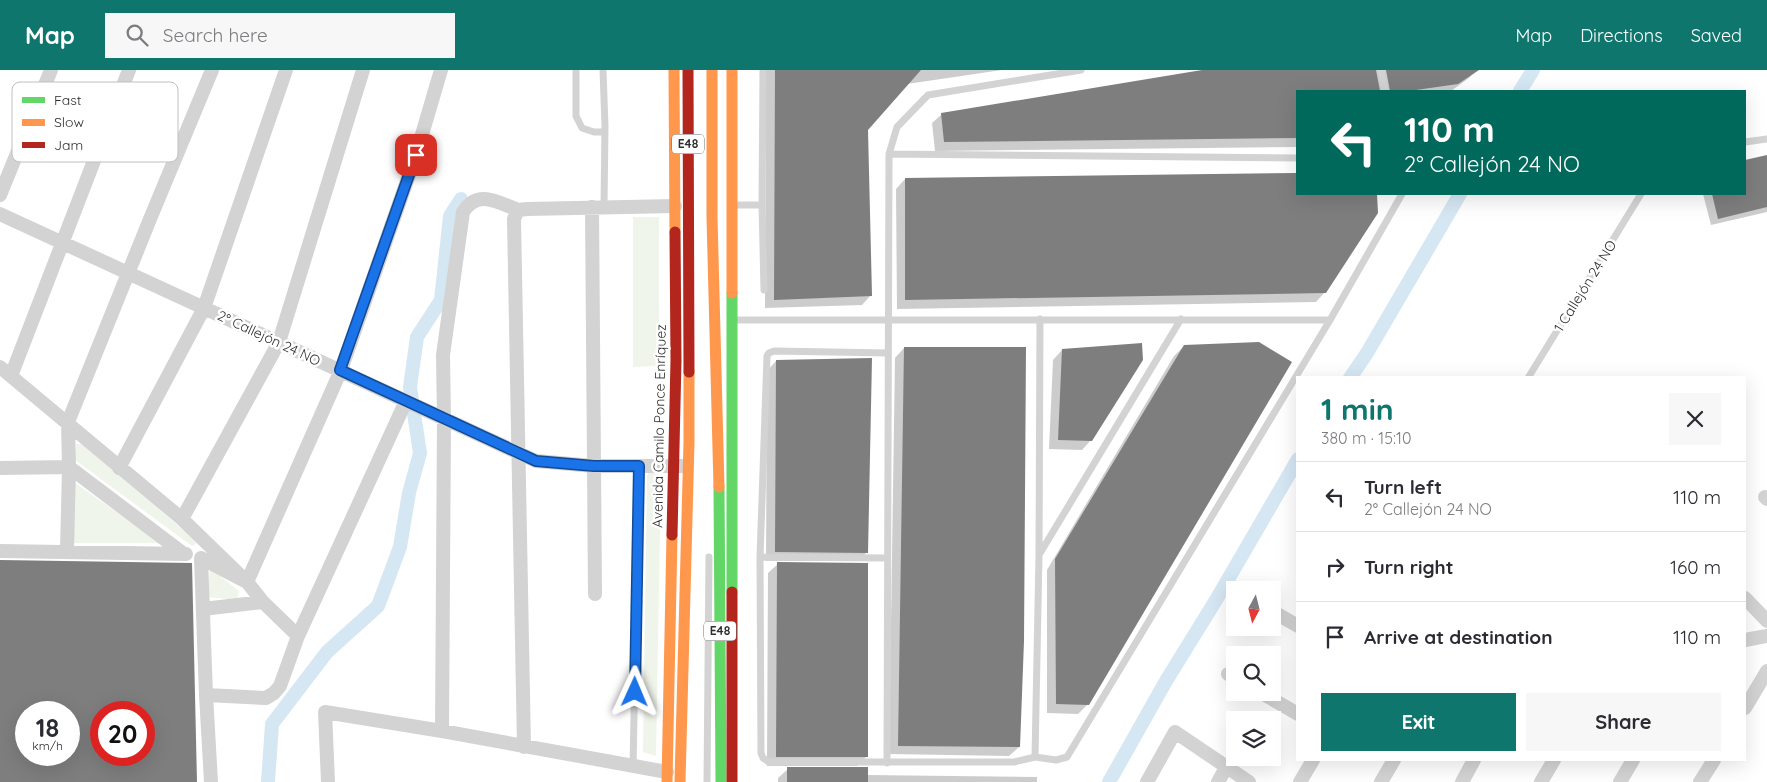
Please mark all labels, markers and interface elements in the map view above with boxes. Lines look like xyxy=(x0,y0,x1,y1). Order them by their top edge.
search box xyxy=(105,13,455,58)
text: Map xyxy=(25,20,75,50)
icon: search xyxy=(123,21,151,49)
text: Search here xyxy=(163,23,268,47)
text: Map xyxy=(1515,24,1552,47)
text: Directions xyxy=(1580,24,1663,47)
text: Saved xyxy=(1691,24,1742,47)
legend xyxy=(12,82,178,162)
text: Fast xyxy=(54,91,82,109)
text: 110 m xyxy=(1404,107,1495,151)
icon: left xyxy=(1321,110,1386,175)
text: Slow xyxy=(54,113,84,131)
pin xyxy=(395,134,437,176)
road number: E48 xyxy=(672,134,704,154)
text: Jam xyxy=(54,136,83,154)
icon: arrive xyxy=(402,141,430,169)
text: 2° Callejón 24 NO xyxy=(1404,150,1580,178)
street label: 1 Callejón 24 NO xyxy=(1550,237,1621,335)
street label: 2° Callejón 24 NO xyxy=(214,306,324,370)
street label: Avenida Camilo Ponce Enríquez xyxy=(648,324,670,528)
text: 1 min xyxy=(1321,390,1394,428)
button: close xyxy=(1669,393,1721,445)
text: 380 m · 15:10 xyxy=(1321,428,1411,448)
text: Turn left xyxy=(1364,475,1442,499)
icon: left xyxy=(1321,483,1349,511)
text: 110 m xyxy=(1673,485,1721,509)
text: 2° Callejón 24 NO xyxy=(1364,499,1492,519)
icon: right xyxy=(1321,553,1349,581)
text: Turn right xyxy=(1364,555,1453,579)
text: 160 m xyxy=(1670,555,1721,579)
north arrow xyxy=(1226,581,1281,636)
map controls xyxy=(1226,581,1281,766)
road number: E48 xyxy=(704,622,736,640)
icon: arrive xyxy=(1321,623,1349,651)
text: Arrive at destination xyxy=(1364,625,1553,649)
text: 110 m xyxy=(1673,625,1721,649)
button: search xyxy=(1226,646,1281,701)
position arrow xyxy=(608,665,660,717)
button: Exit xyxy=(1321,693,1516,751)
button: Share xyxy=(1526,693,1721,751)
speed limit sign: 20 xyxy=(90,701,155,766)
button: layers xyxy=(1226,711,1281,766)
text: 18 xyxy=(36,712,59,743)
text: km/h xyxy=(32,738,63,753)

